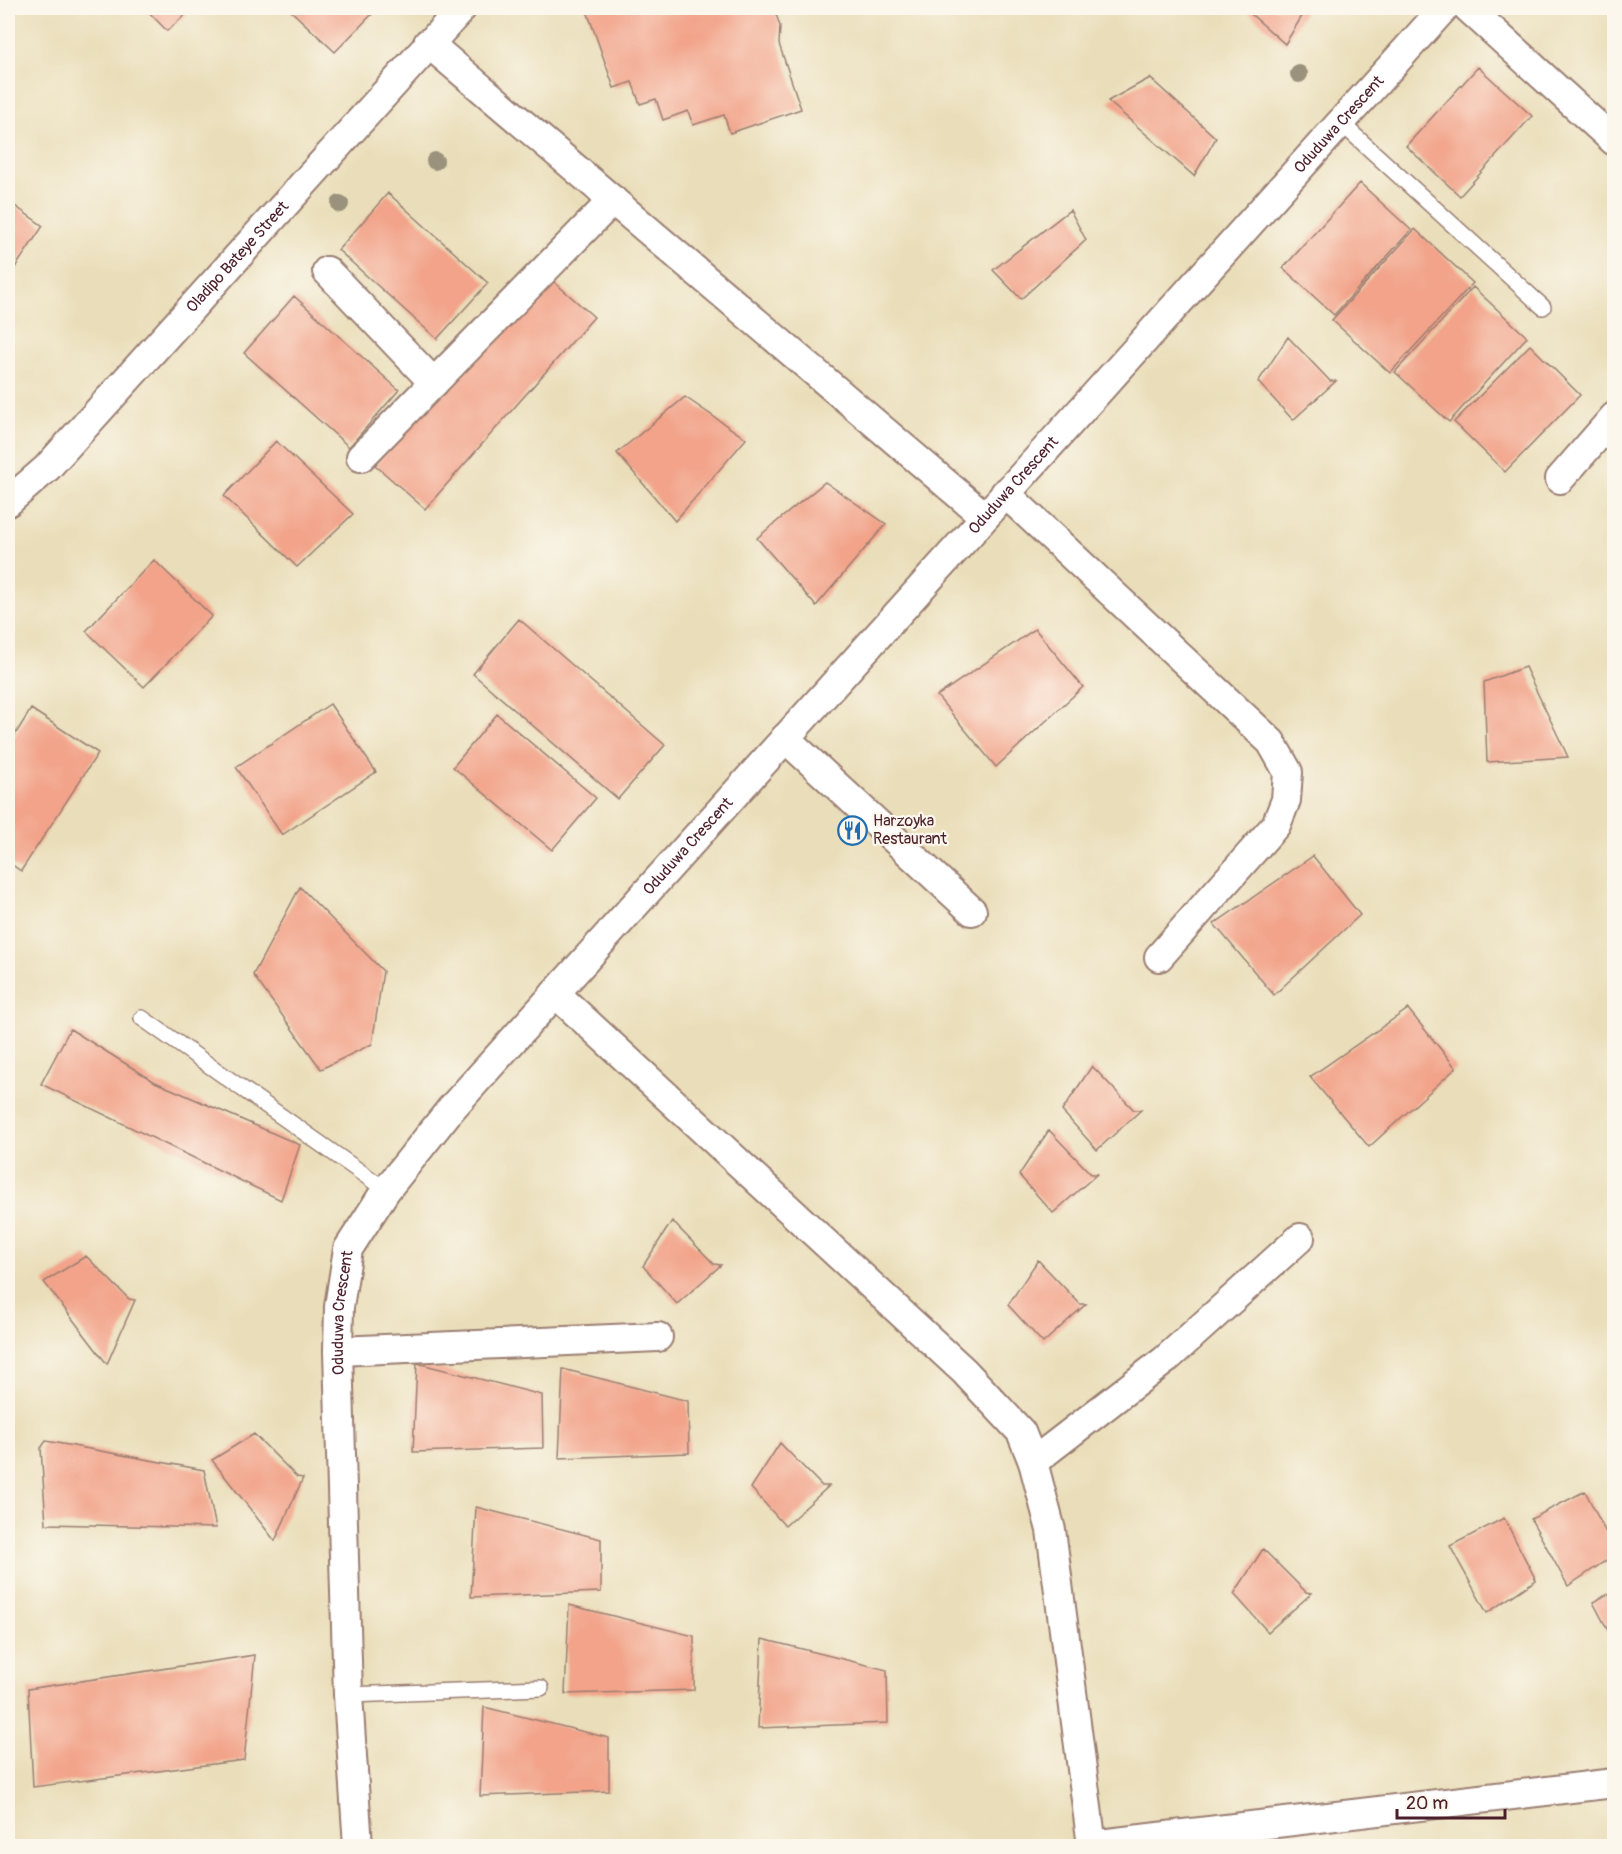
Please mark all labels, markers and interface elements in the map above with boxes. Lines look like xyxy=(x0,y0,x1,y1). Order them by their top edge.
street label: Oduduwa Crescent xyxy=(1290,71,1389,178)
street label: Oladipo Bateye Street xyxy=(182,197,293,317)
street label: Oduduwa Crescent xyxy=(964,432,1063,539)
street label: Oduduwa Crescent xyxy=(639,793,738,899)
place label: Harzoyka Restaurant xyxy=(873,811,947,849)
restaurant icon: Harzoyka Restaurant xyxy=(836,814,868,846)
street label: Oduduwa Crescent xyxy=(328,1249,358,1375)
scale bar xyxy=(1397,1782,1505,1820)
text: 20 m xyxy=(1406,1792,1448,1815)

